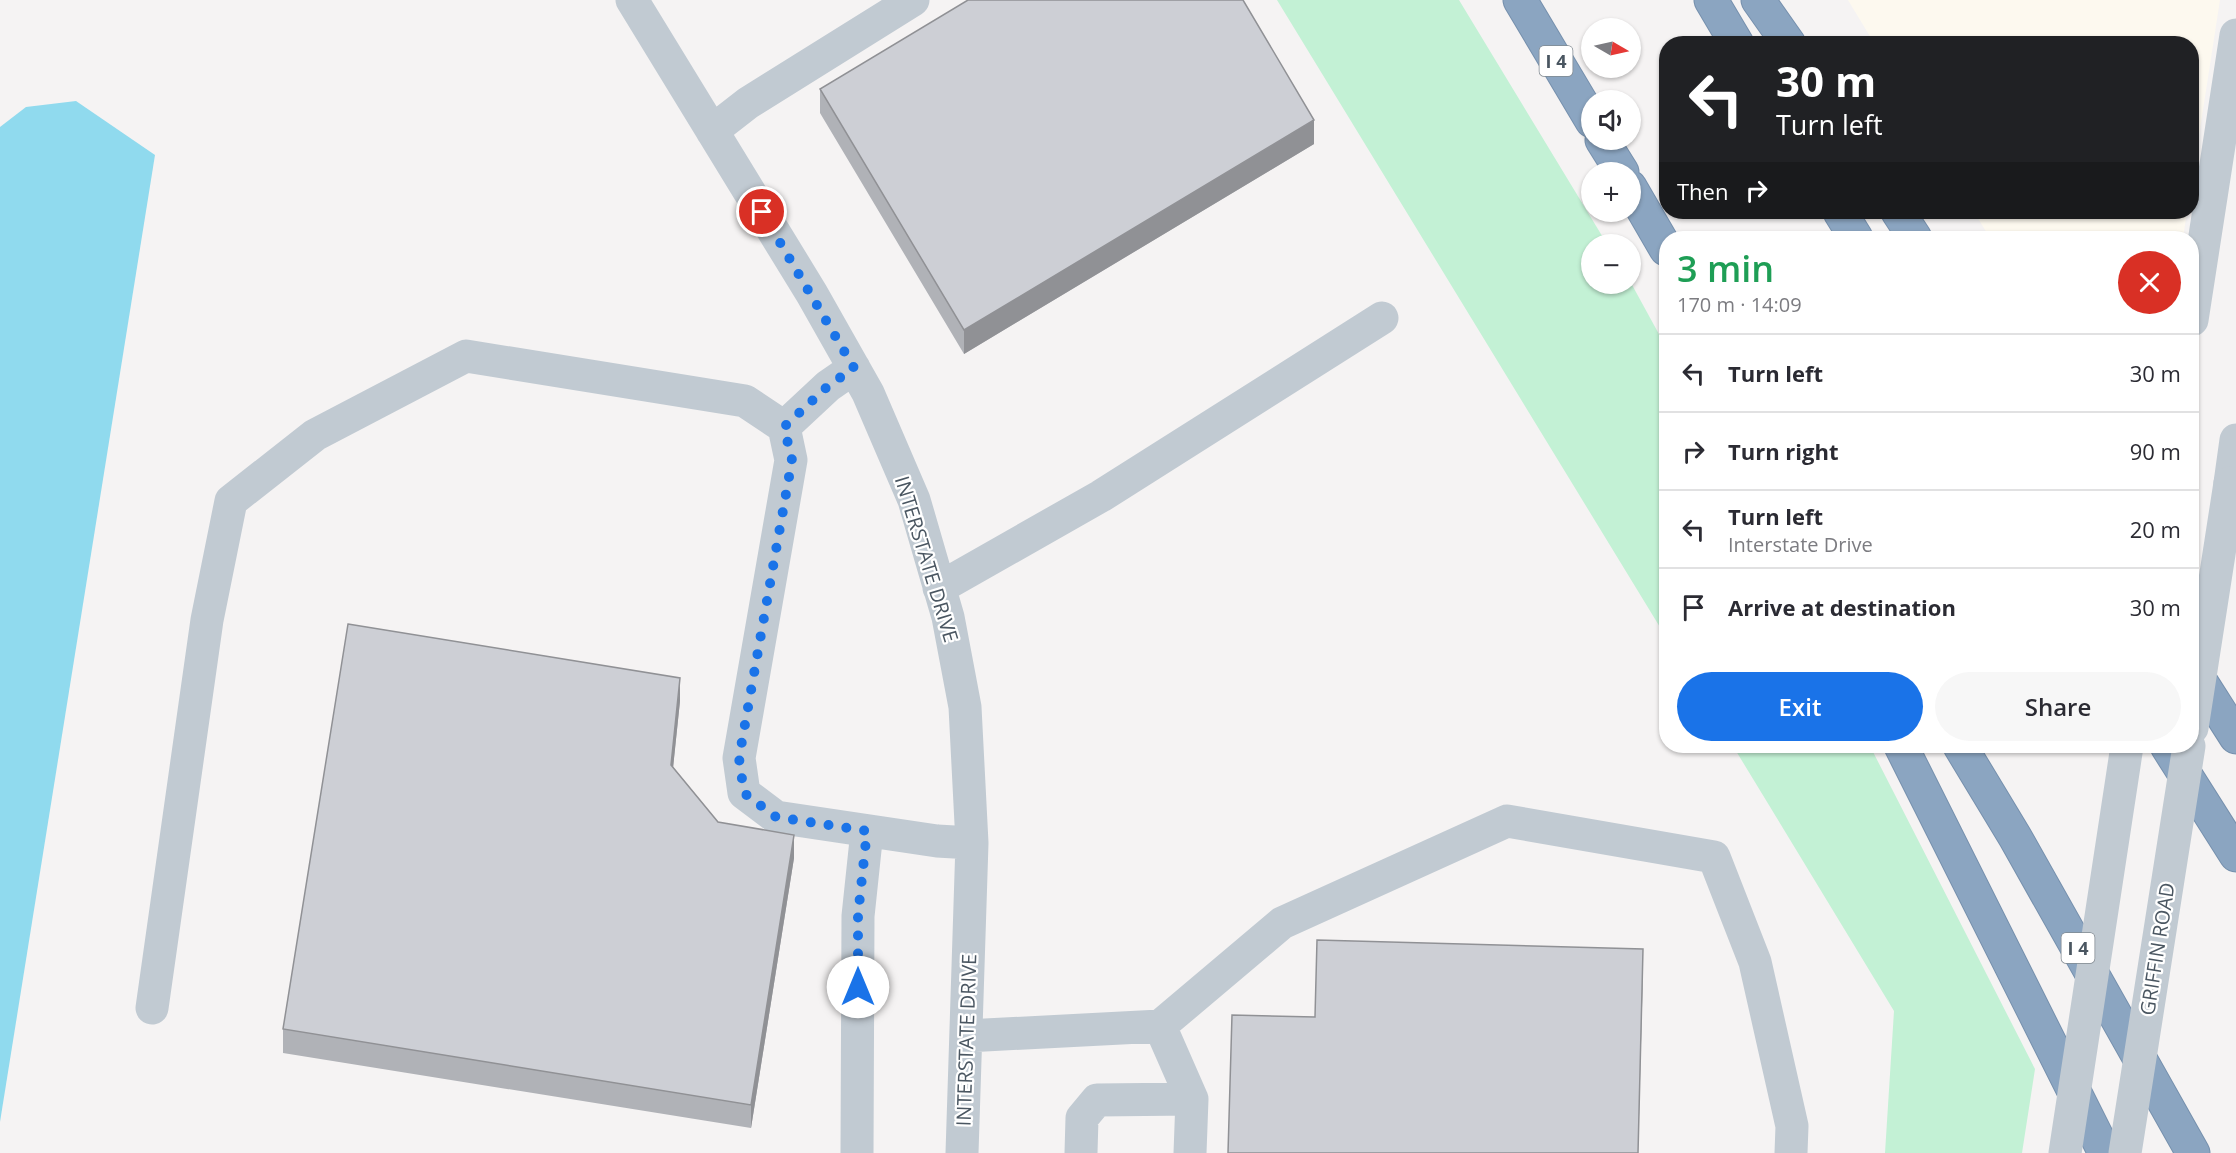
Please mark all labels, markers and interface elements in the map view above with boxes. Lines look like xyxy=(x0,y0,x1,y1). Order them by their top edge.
north arrow xyxy=(1581,18,1641,78)
map controls xyxy=(1581,18,1641,294)
road number: I 4 xyxy=(1540,46,1572,76)
text: 30 m xyxy=(1776,52,1876,109)
icon: left xyxy=(1677,60,1755,138)
button: sound xyxy=(1581,90,1641,150)
text: Turn left xyxy=(1776,106,1883,143)
button: + xyxy=(1581,162,1641,222)
icon: right xyxy=(1740,174,1773,207)
text: Then xyxy=(1677,176,1728,206)
pin xyxy=(736,186,787,237)
icon: arrive xyxy=(745,195,778,228)
button: − xyxy=(1581,234,1641,294)
text: 3 min xyxy=(1677,244,1774,293)
button: close xyxy=(2118,251,2181,314)
text: 170 m · 14:09 xyxy=(1677,291,1802,318)
icon: left xyxy=(1677,357,1710,390)
text: Turn left xyxy=(1728,358,1823,388)
text: 30 m xyxy=(2130,358,2181,388)
icon: right xyxy=(1677,435,1710,468)
text: Turn right xyxy=(1728,436,1839,466)
text: 90 m xyxy=(2130,436,2181,466)
street label: INTERSTATE DRIVE xyxy=(889,473,965,645)
text: Turn left xyxy=(1728,501,1823,531)
icon: left xyxy=(1677,513,1710,546)
text: 20 m xyxy=(2130,514,2181,544)
text: Interstate Drive xyxy=(1728,531,1873,558)
icon: arrive xyxy=(1677,591,1710,624)
text: Arrive at destination xyxy=(1728,592,1956,622)
text: 30 m xyxy=(2130,592,2181,622)
button: Exit xyxy=(1677,672,1923,741)
button: Share xyxy=(1935,672,2181,741)
street label: GRIFFIN ROAD xyxy=(2133,881,2181,1017)
road number: I 4 xyxy=(2062,933,2094,963)
street label: INTERSTATE DRIVE xyxy=(949,953,983,1127)
position arrow xyxy=(826,955,890,1019)

